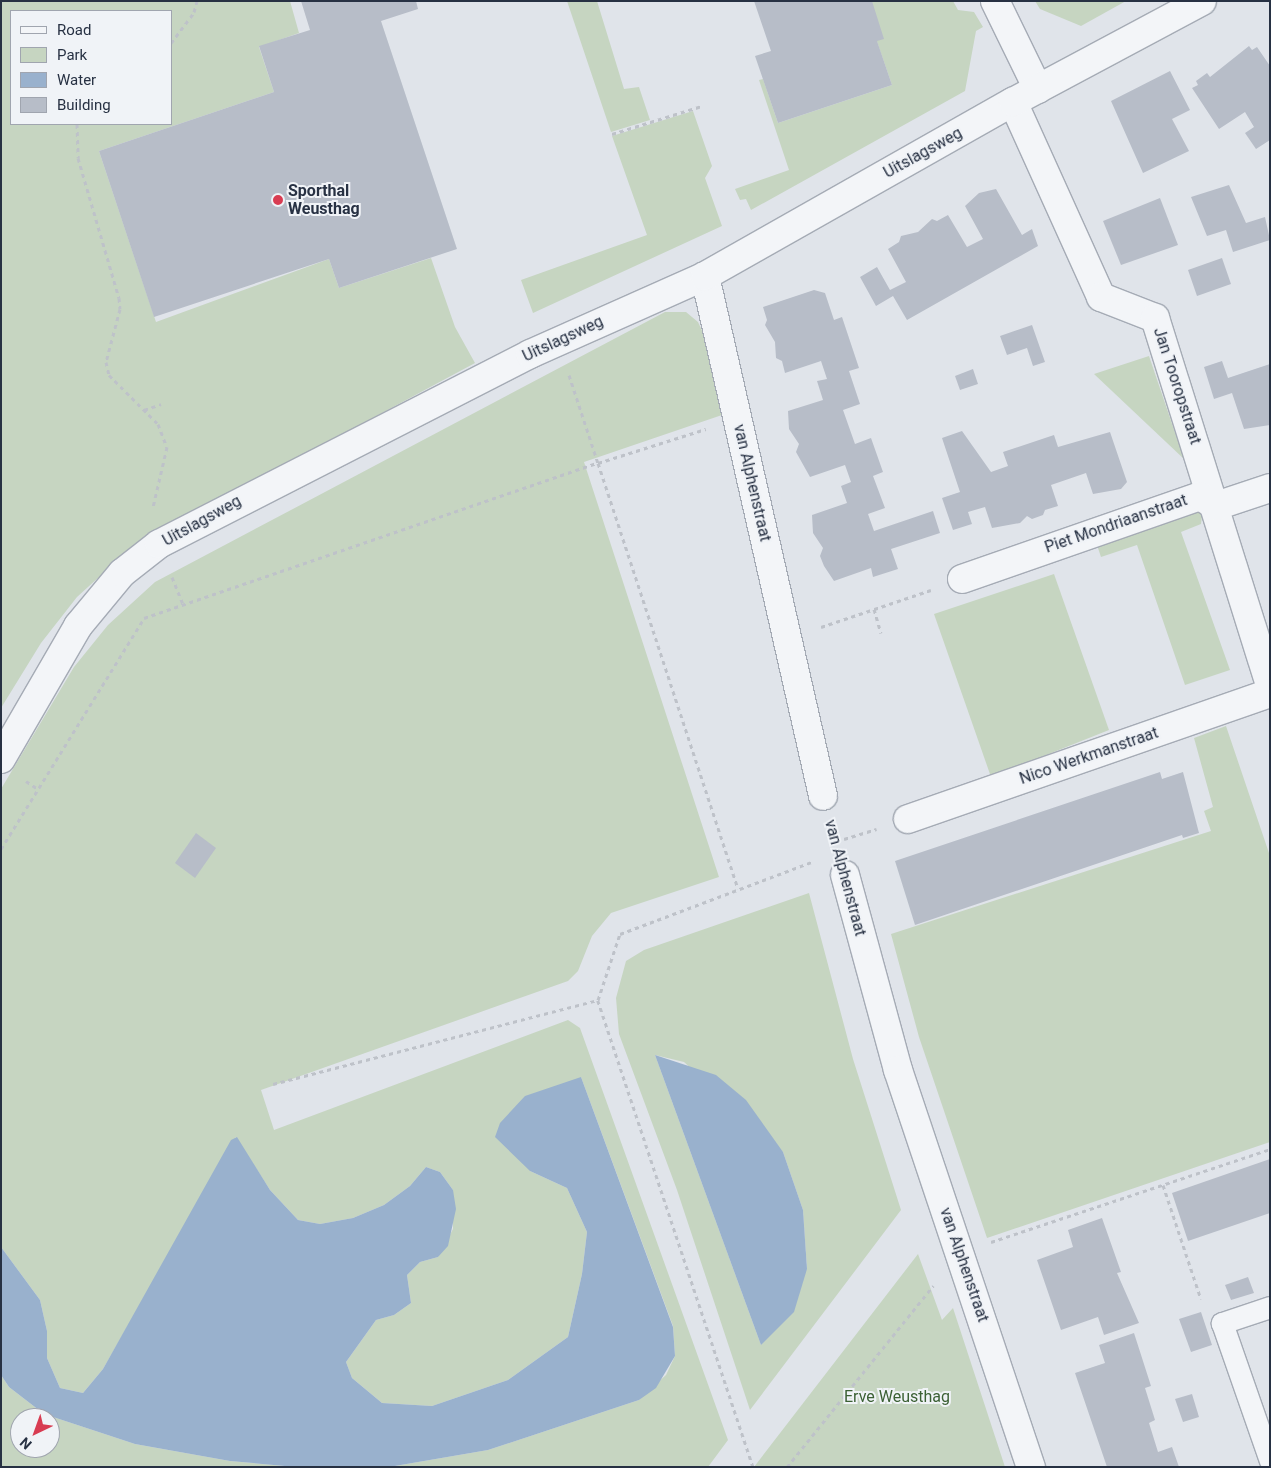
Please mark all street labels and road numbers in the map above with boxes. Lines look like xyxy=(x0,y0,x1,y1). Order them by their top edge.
street label: Uitslagsweg xyxy=(880,123,966,183)
street label: Uitslagsweg xyxy=(519,312,607,366)
street label: Jan Tooropstraat xyxy=(1149,325,1205,447)
street label: van Alphenstraat xyxy=(729,422,775,544)
street label: Uitslagsweg xyxy=(159,491,245,551)
street label: Piet Mondriaanstraat xyxy=(1042,491,1190,557)
street label: Nico Werkmanstraat xyxy=(1017,723,1161,789)
street label: van Alphenstraat xyxy=(820,818,870,938)
street label: van Alphenstraat xyxy=(935,1205,993,1325)

